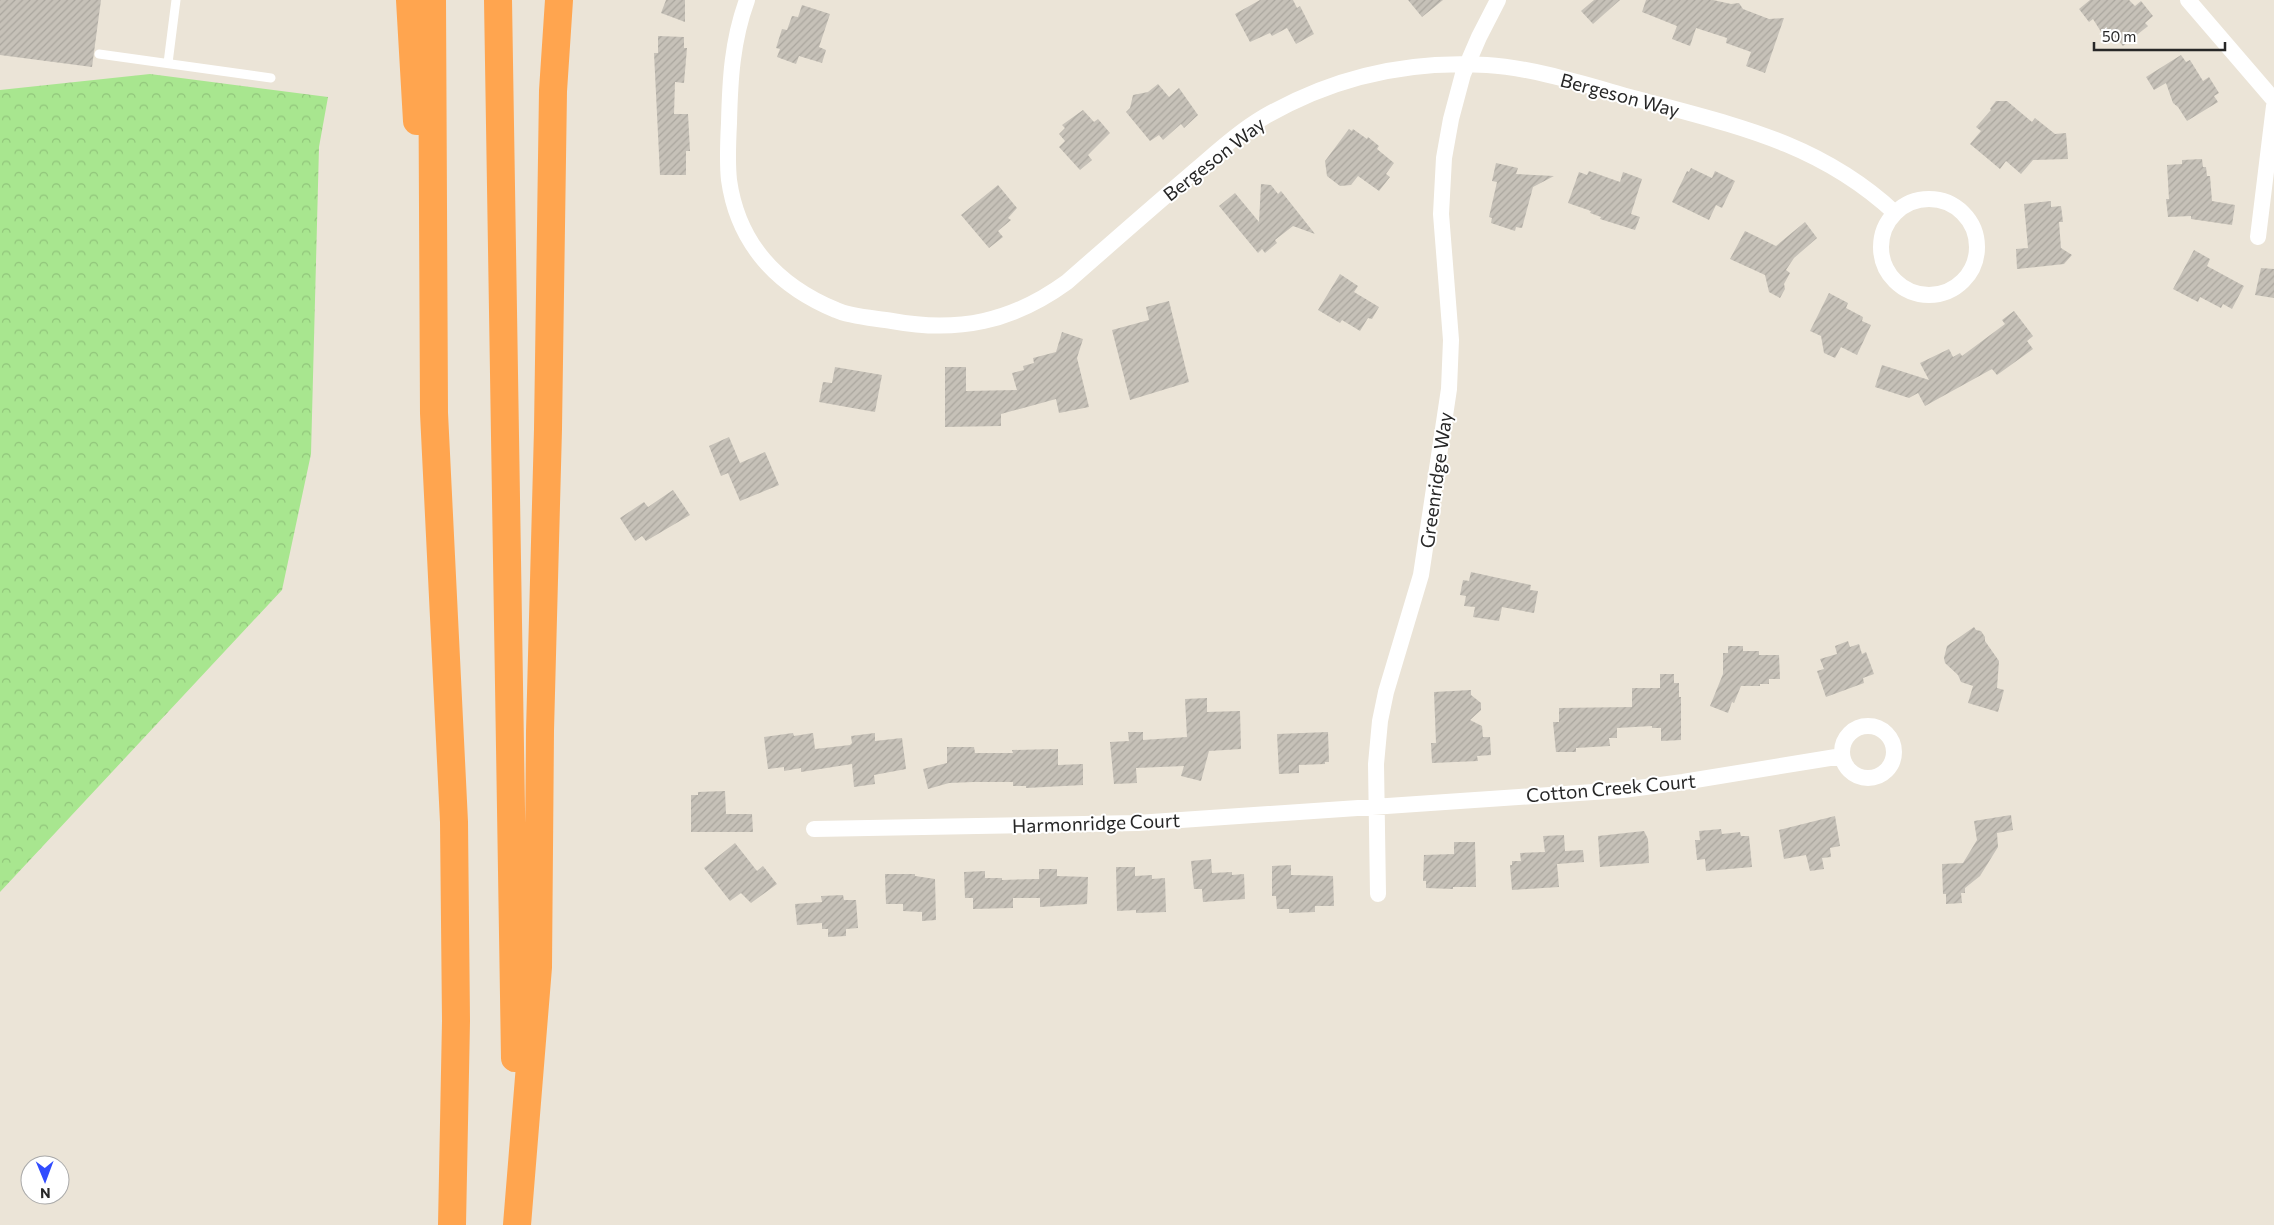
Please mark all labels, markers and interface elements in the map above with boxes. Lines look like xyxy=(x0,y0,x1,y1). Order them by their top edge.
scale bar xyxy=(2094,20,2225,52)
text: 50 m xyxy=(2102,27,2136,45)
street label: Bergeson Way xyxy=(1558,68,1682,122)
street label: Bergeson Way xyxy=(1158,112,1269,205)
street label: Greenridge Way xyxy=(1415,410,1456,550)
street label: Cotton Creek Court xyxy=(1525,769,1697,806)
street label: Harmonridge Court xyxy=(1012,808,1181,837)
north arrow xyxy=(20,1155,70,1205)
text: N xyxy=(40,1185,51,1202)

